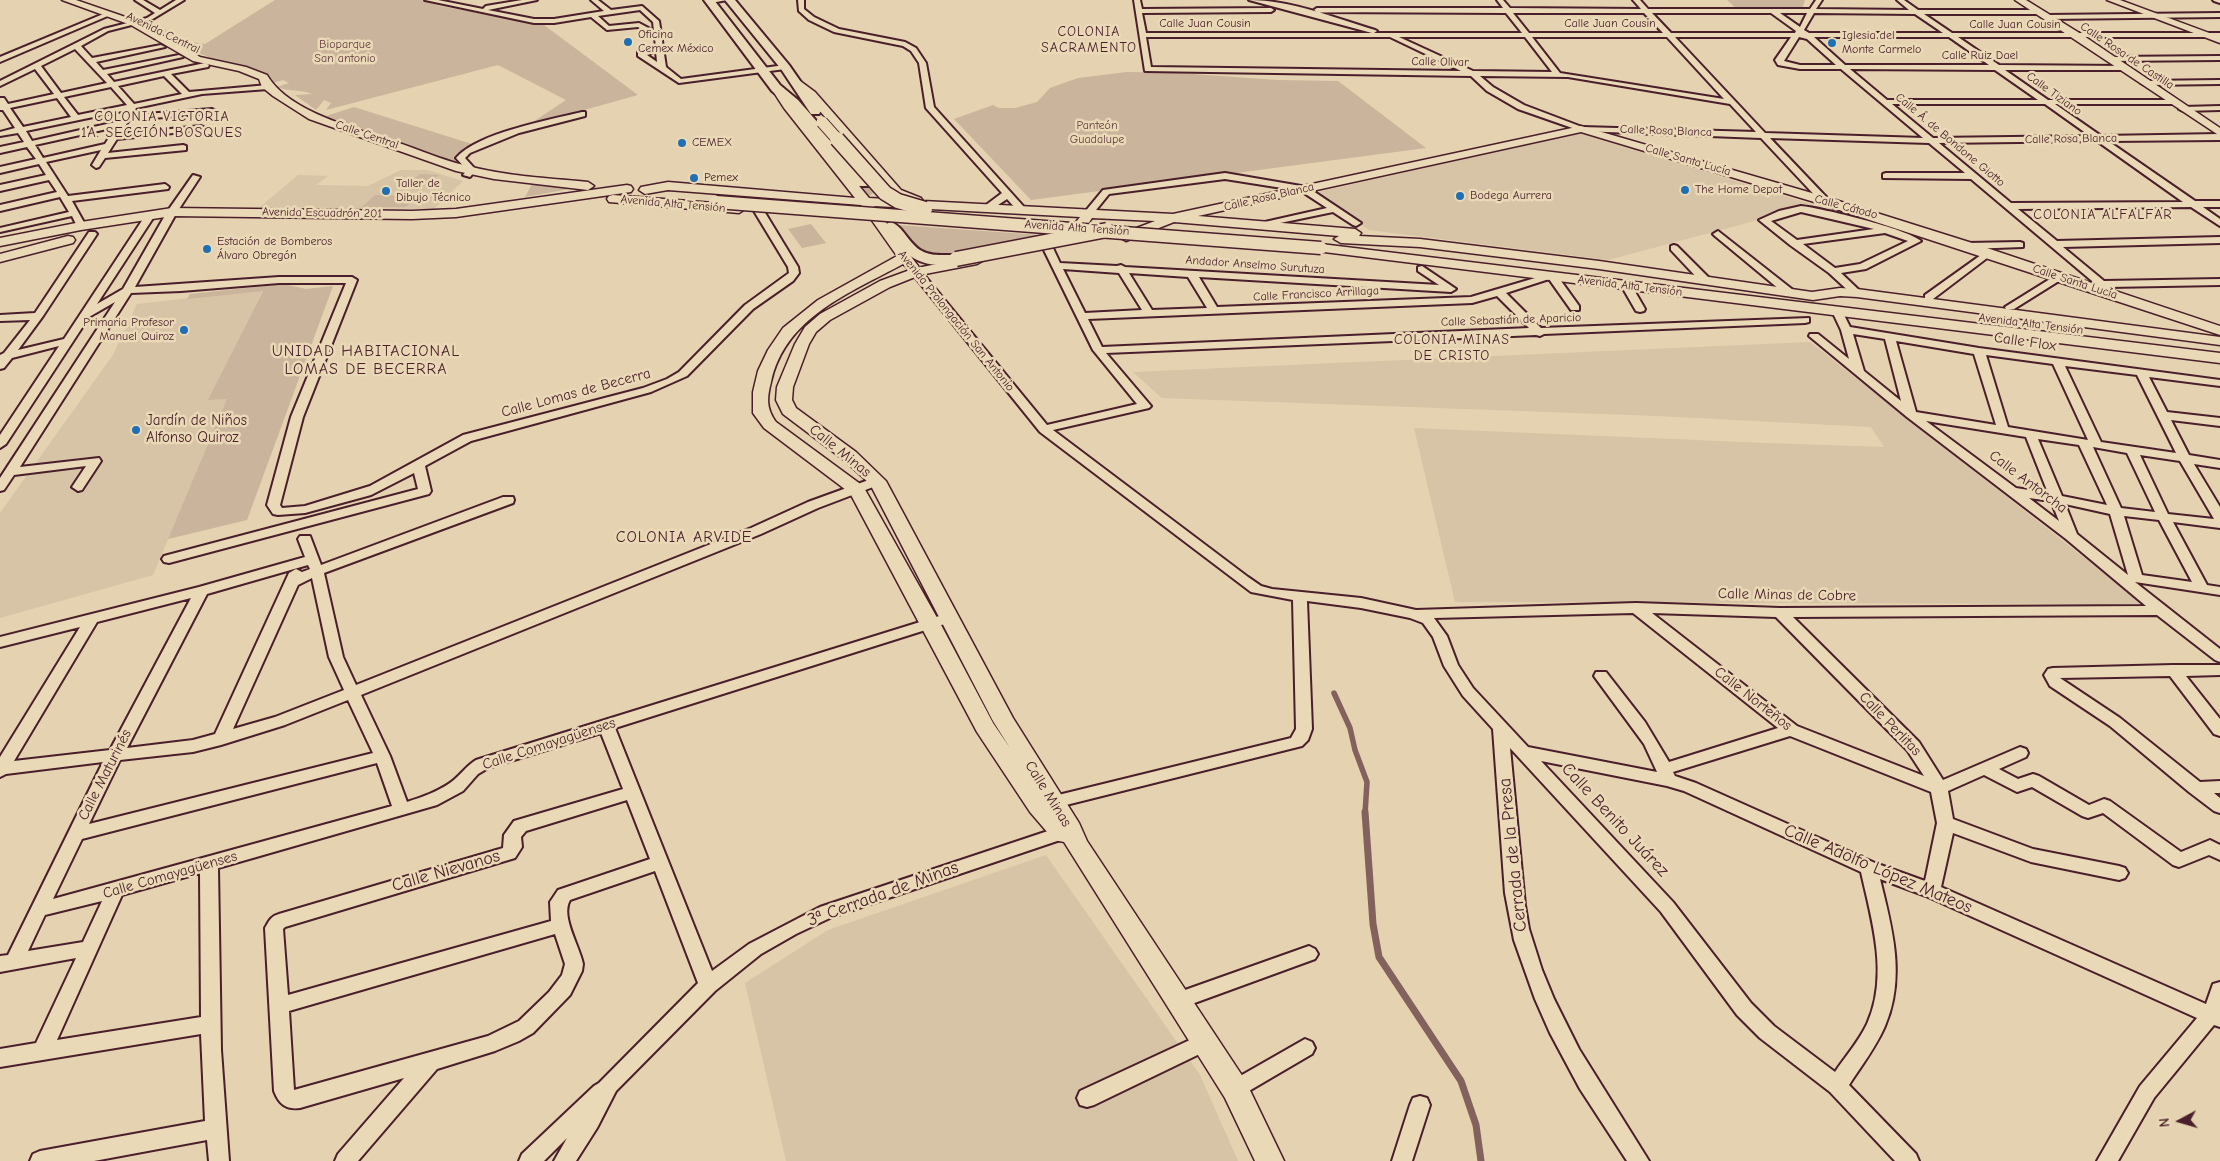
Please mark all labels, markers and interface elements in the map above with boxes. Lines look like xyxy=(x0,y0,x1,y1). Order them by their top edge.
street label: Avenida Central xyxy=(124,9,202,57)
street label: Calle Juan Cousin xyxy=(1159,17,1251,31)
street label: Calle Juan Cousin xyxy=(1564,17,1656,31)
street label: Calle Juan Cousin xyxy=(1969,18,2061,32)
street label: Calle Rosa de Castilla xyxy=(2077,19,2177,93)
district label: COLONIA SACRAMENTO xyxy=(1040,24,1138,56)
place label: Oficina Cemex México xyxy=(638,28,714,56)
place label: Iglesia del Monte Carmelo xyxy=(1842,29,1921,57)
marker: Oficina Cemex México xyxy=(622,36,634,48)
marker: Iglesia del Monte Carmelo xyxy=(1826,37,1838,49)
park label: Bioparque San antonio xyxy=(314,38,376,66)
street label: Calle Ruiz Dael xyxy=(1942,49,2018,63)
street label: Calle Olivar xyxy=(1411,54,1469,70)
street label: Calle Tiziano xyxy=(2024,69,2084,119)
street label: Calle Á. de Bondone Giotto xyxy=(1892,90,2008,190)
district label: COLONIA VICTORIA 1A. SECCIÓN BOSQUES xyxy=(79,109,245,142)
street label: Calle Central xyxy=(334,118,400,152)
park label: Panteón Guadalupe xyxy=(1070,119,1124,147)
street label: Calle Rosa Blanca xyxy=(1620,122,1712,140)
street label: Calle Rosa Blanca xyxy=(2025,131,2117,147)
place label: CEMEX xyxy=(692,136,732,150)
marker: CEMEX xyxy=(676,137,688,149)
street label: Calle Santa Lucía xyxy=(1644,141,1732,179)
place label: Pemex xyxy=(704,171,738,185)
marker: Pemex xyxy=(688,172,700,184)
place label: Taller de Dibujo Técnico xyxy=(396,177,471,205)
street label: Calle Rosa Blanca xyxy=(1222,180,1316,214)
place label: The Home Depot xyxy=(1695,183,1782,197)
marker: The Home Depot xyxy=(1679,184,1691,196)
marker: Taller de Dibujo Técnico xyxy=(380,185,392,197)
place label: Bodega Aurrera xyxy=(1470,189,1552,203)
marker: Bodega Aurrera xyxy=(1454,190,1466,202)
street label: Avenida Alta Tensión xyxy=(620,192,726,216)
street label: Calle Cátodo xyxy=(1813,192,1879,222)
street label: Avenida Escuadrón 201 xyxy=(262,205,382,221)
district label: COLONIA ALFALFAR xyxy=(2031,207,2175,223)
street label: Avenida Alta Tensión xyxy=(1024,217,1130,239)
place label: Estación de Bomberos Álvaro Obregón xyxy=(217,235,332,263)
marker: Estación de Bomberos Álvaro Obregón xyxy=(201,243,213,255)
street label: Avenida Prolongación San Antonio xyxy=(895,248,1017,394)
street label: Andador Anselmo Surutuza xyxy=(1185,253,1325,277)
street label: Calle Santa Lucía xyxy=(2031,262,2119,302)
street label: Avenida Alta Tensión xyxy=(1577,272,1683,300)
street label: Calle Francisco Arrillaga xyxy=(1253,284,1379,304)
street label: Calle Sebastián de Aparicio xyxy=(1441,310,1581,330)
street label: Avenida Alta Tensión xyxy=(1978,310,2084,338)
place label: Primaria Profesor Manuel Quiroz xyxy=(83,316,174,344)
marker: Primaria Profesor Manuel Quiroz xyxy=(178,324,190,336)
street label: Calle Flox xyxy=(1993,329,2057,355)
district label: COLONIA MINAS DE CRISTO xyxy=(1392,332,1512,364)
district label: UNIDAD HABITACIONAL LOMAS DE BECERRA xyxy=(269,341,463,379)
street label: Calle Lomas de Becerra xyxy=(499,364,653,422)
place label: Jardín de Niños Alfonso Quiroz xyxy=(146,412,247,447)
street label: Calle Minas xyxy=(805,421,875,481)
marker: Jardín de Niños Alfonso Quiroz xyxy=(130,424,142,436)
street label: Calle Antorcha xyxy=(1985,447,2071,517)
district label: COLONIA ARVIDE xyxy=(614,527,754,547)
street label: Calle Minas de Cobre xyxy=(1718,585,1856,605)
street label: Calle Norteños xyxy=(1711,663,1795,735)
street label: Calle Perlitas xyxy=(1855,688,1925,760)
street label: Calle Comayagüenses xyxy=(480,714,618,774)
street label: Calle Maturinés xyxy=(74,726,136,824)
street label: Calle Minas xyxy=(1021,758,1075,830)
street label: Calle Benito Juárez xyxy=(1557,759,1673,881)
street label: Cerrada de la Presa xyxy=(1494,777,1532,933)
street label: Calle Adolfo López Mateos xyxy=(1781,820,1975,918)
street label: Calle Nievanos xyxy=(389,845,503,897)
street label: Calle Comayagüenses xyxy=(101,847,239,903)
street label: 3ª Cerrada de Minas xyxy=(805,857,961,931)
north arrow xyxy=(2155,1096,2205,1146)
text: N xyxy=(2156,1117,2174,1128)

